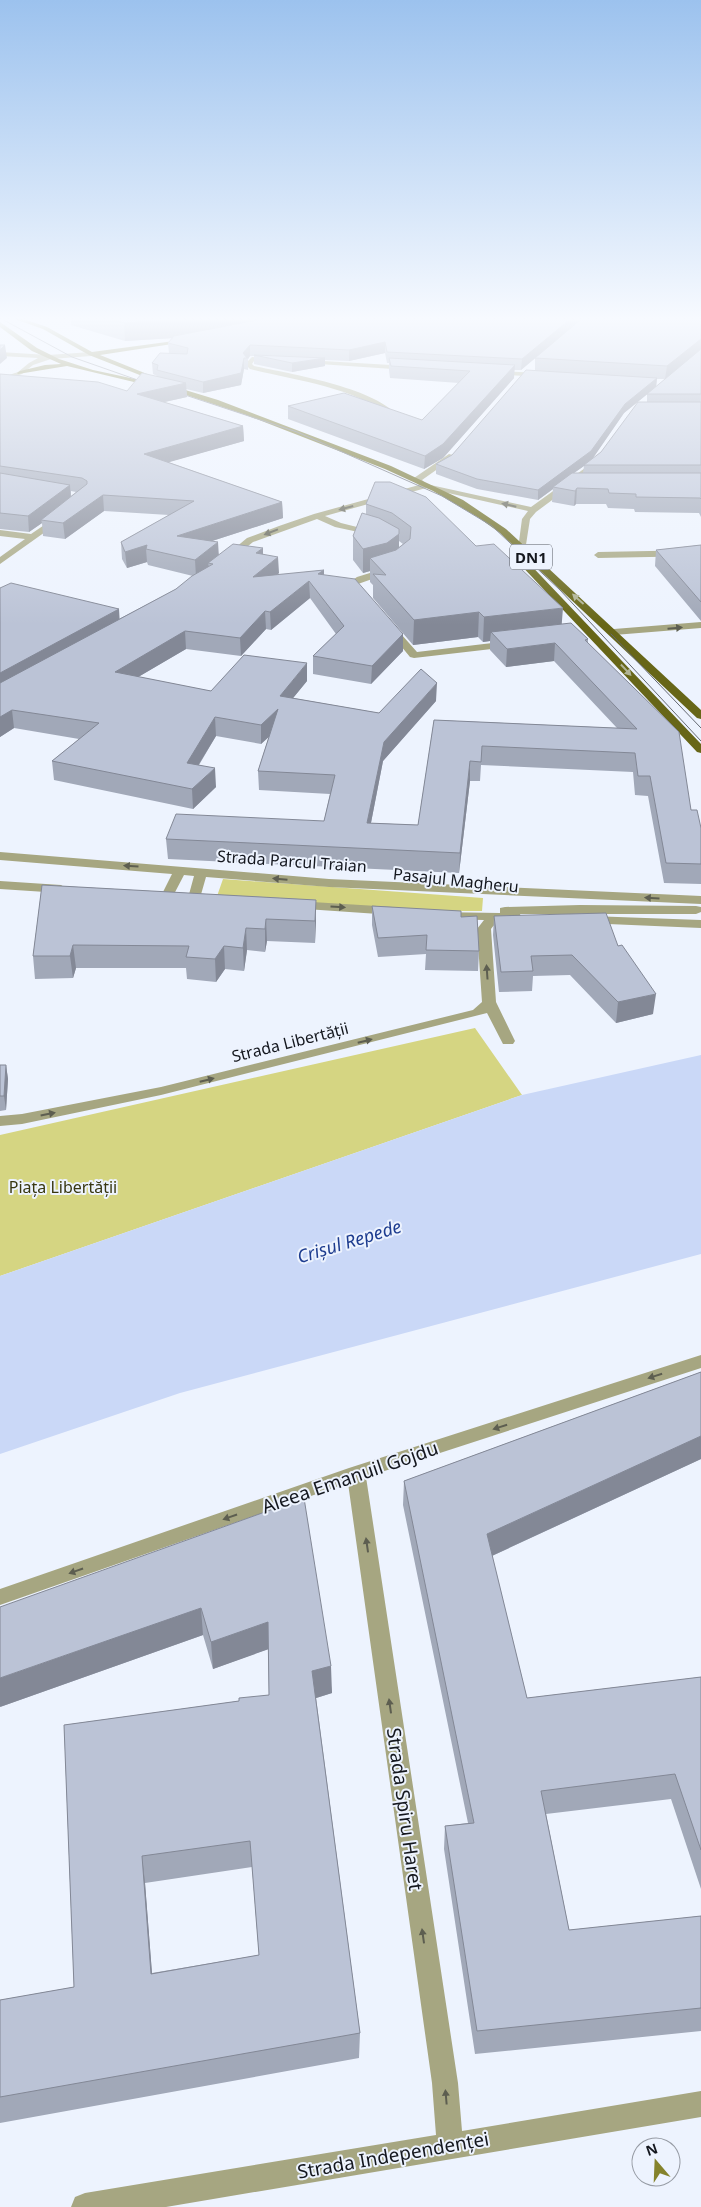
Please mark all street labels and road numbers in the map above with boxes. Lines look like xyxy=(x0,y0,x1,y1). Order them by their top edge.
road number: DN1 xyxy=(510,544,552,570)
street label: Strada Parcul Traian xyxy=(216,845,368,877)
street label: Pasajul Magheru xyxy=(392,862,520,898)
street label: Strada Libertății xyxy=(229,1017,351,1067)
street label: Aleea Emanuil Gojdu xyxy=(258,1435,442,1519)
street label: Strada Spiru Haret xyxy=(381,1726,429,1892)
street label: Strada Independenței xyxy=(295,2125,491,2185)

